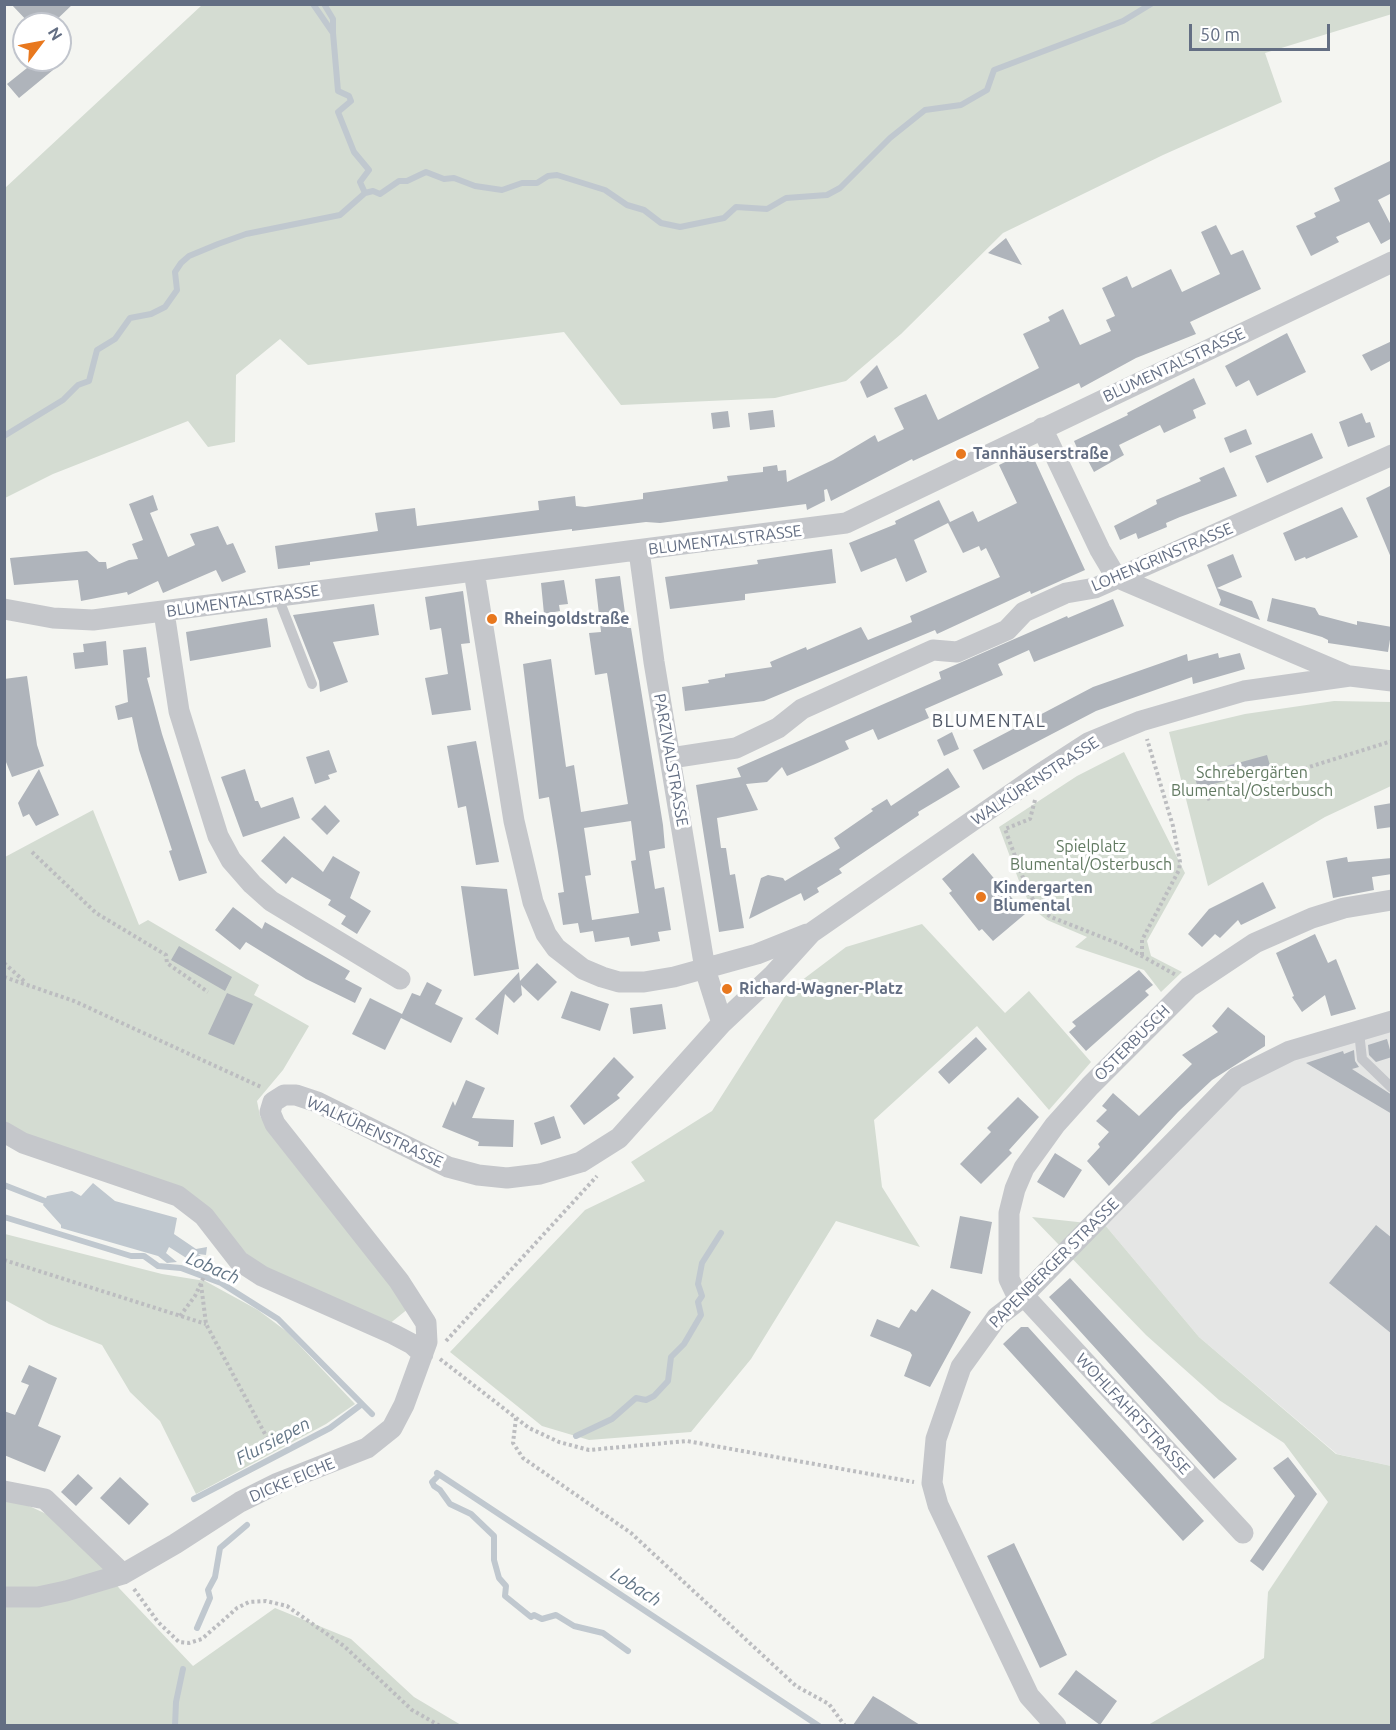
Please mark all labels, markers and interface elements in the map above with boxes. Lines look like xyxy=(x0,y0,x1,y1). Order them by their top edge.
north arrow xyxy=(12,12,72,72)
scale bar xyxy=(1192,12,1333,50)
text: N xyxy=(45,24,66,43)
text: 50 m xyxy=(1200,24,1240,44)
street label: BLUMENTALSTRASSE xyxy=(1100,324,1248,406)
place label: Tannhäuserstraße xyxy=(973,444,1109,464)
marker: Tannhäuserstraße xyxy=(954,447,968,461)
street label: LOHENGRINSTRASSE xyxy=(1088,519,1236,595)
street label: BLUMENTALSTRASSE xyxy=(647,521,803,559)
street label: BLUMENTALSTRASSE xyxy=(165,581,321,621)
place label: Rheingoldstraße xyxy=(504,609,629,629)
marker: Rheingoldstraße xyxy=(485,612,499,626)
street label: PARZIVALSTRASSE xyxy=(650,692,692,828)
district label: BLUMENTAL xyxy=(932,710,1046,732)
street label: WALKÜRENSTRASSE xyxy=(968,733,1102,829)
park label: Schrebergärten Blumental/Osterbusch xyxy=(1171,763,1333,801)
park label: Spielplatz Blumental/Osterbusch xyxy=(1010,837,1172,875)
place label: Kindergarten Blumental xyxy=(993,878,1093,916)
marker: Kindergarten Blumental xyxy=(974,890,988,904)
place label: Richard-Wagner-Platz xyxy=(739,979,903,999)
marker: Richard-Wagner-Platz xyxy=(720,982,734,996)
street label: OSTERBUSCH xyxy=(1090,1001,1174,1085)
street label: WALKÜRENSTRASSE xyxy=(304,1092,446,1172)
street label: PAPENBERGER STRASSE xyxy=(985,1194,1123,1332)
water label: Lobach xyxy=(183,1247,243,1289)
street label: WOHLFAHRTSTRASSE xyxy=(1072,1349,1194,1479)
water label: Flursiepen xyxy=(232,1412,314,1470)
street label: DICKE EICHE xyxy=(247,1453,337,1507)
water label: Lobach xyxy=(607,1563,665,1611)

